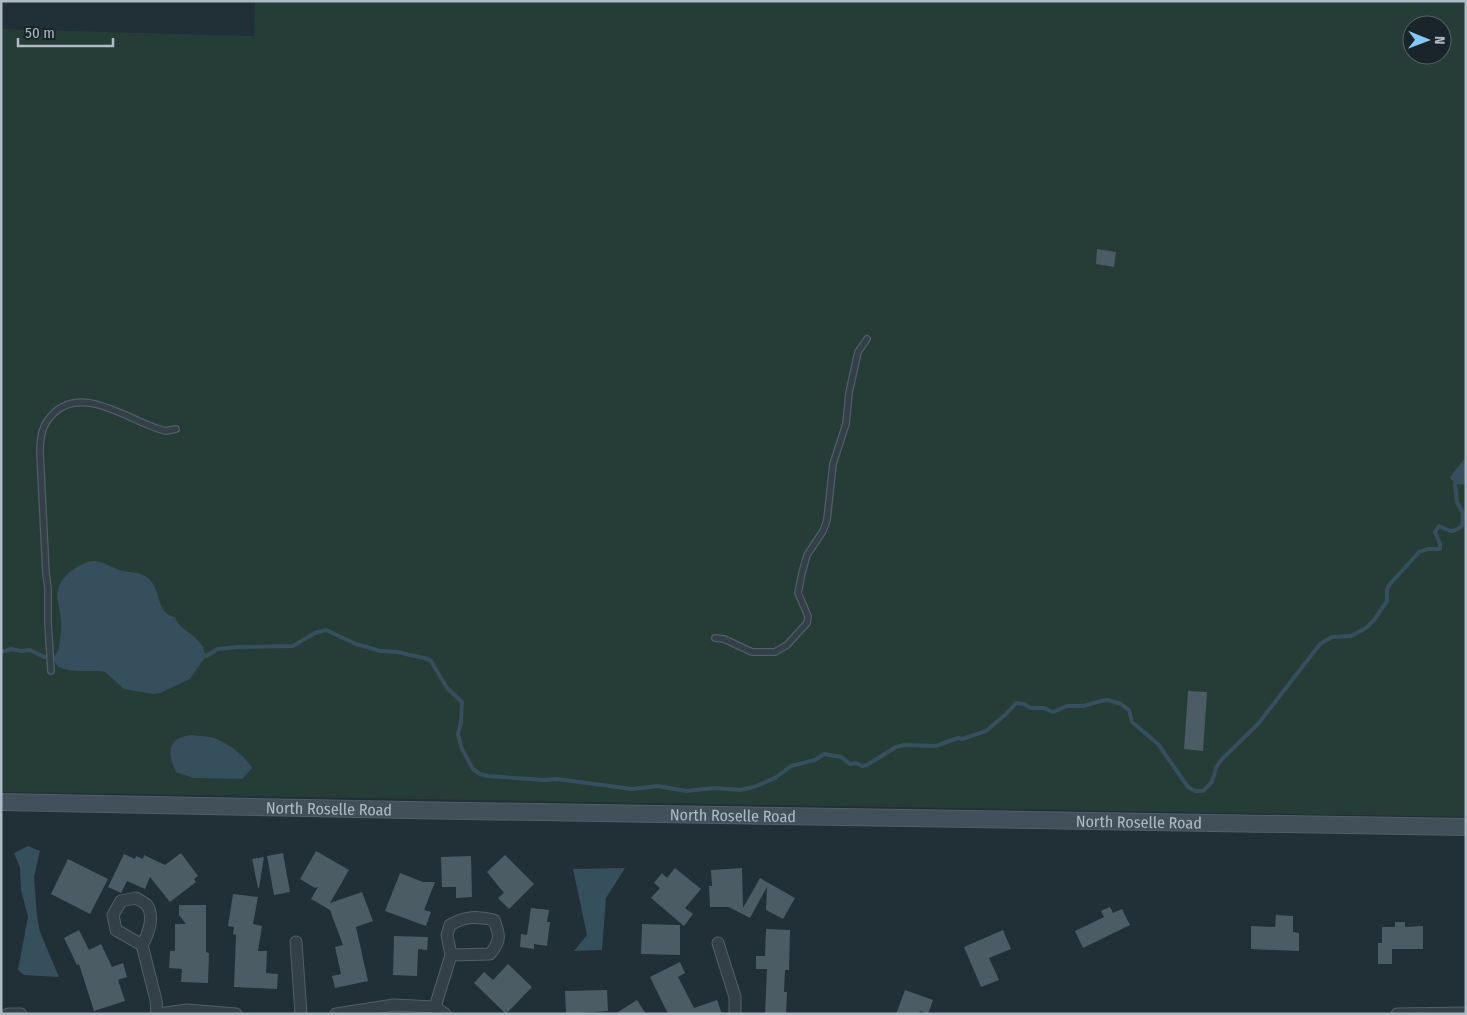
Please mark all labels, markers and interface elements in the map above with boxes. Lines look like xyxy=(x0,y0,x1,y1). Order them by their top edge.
scale bar xyxy=(18,15,112,47)
north arrow xyxy=(1402,15,1452,65)
text: 50 m xyxy=(25,24,55,42)
text: N xyxy=(1431,36,1448,45)
street label: North Roselle Road xyxy=(266,798,392,819)
street label: North Roselle Road xyxy=(670,805,796,826)
street label: North Roselle Road xyxy=(1076,811,1202,832)

